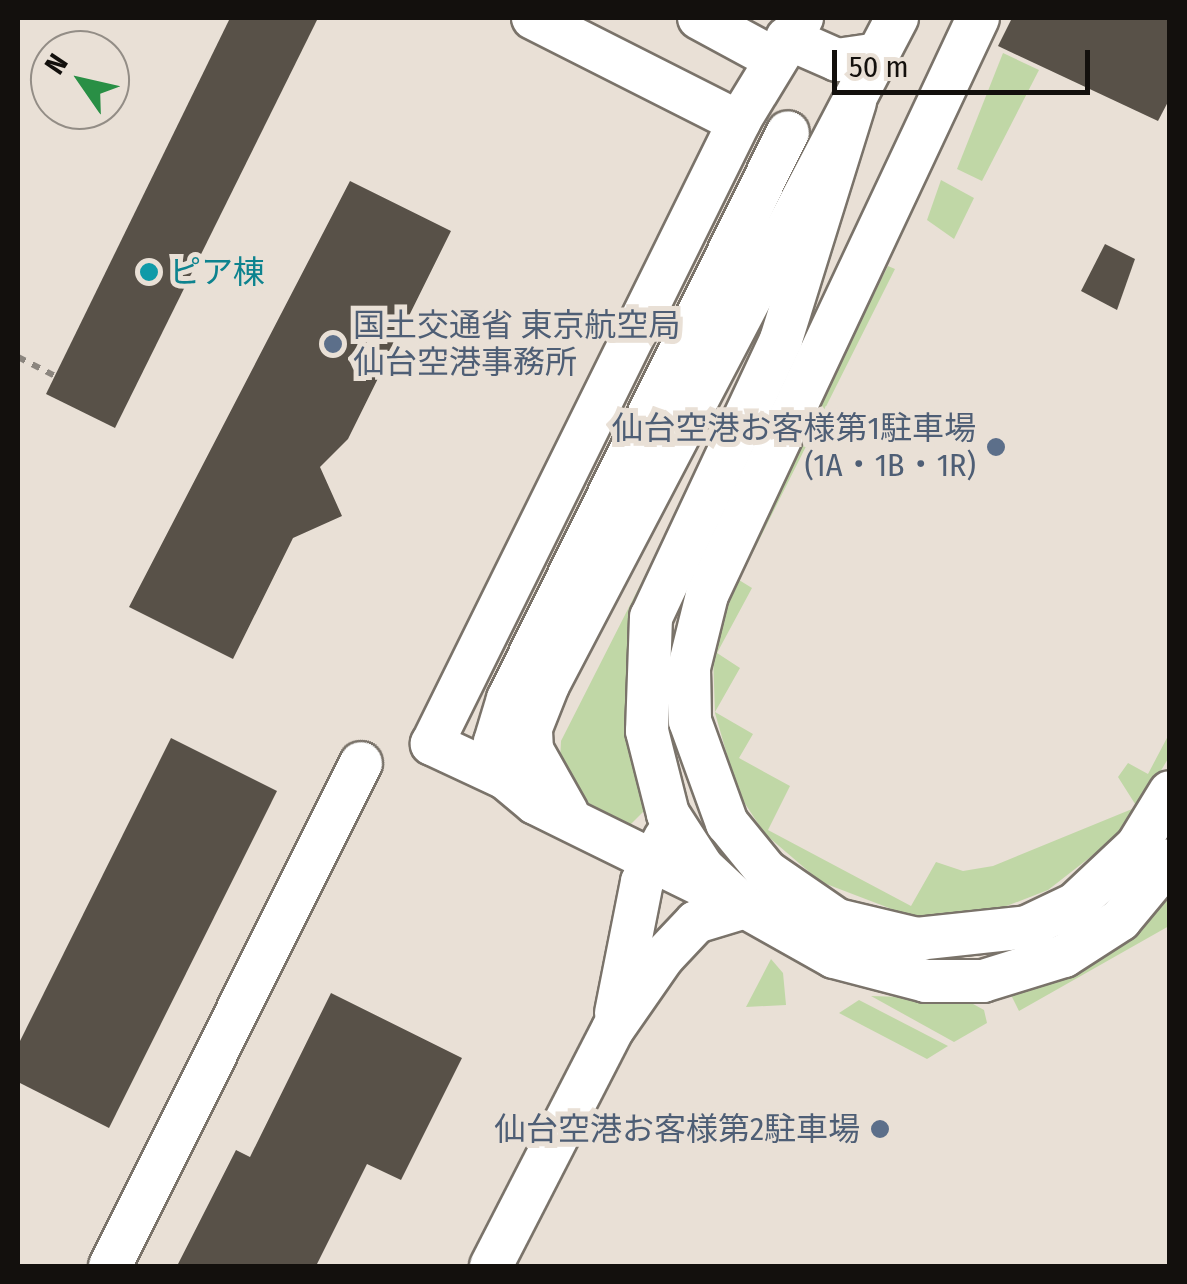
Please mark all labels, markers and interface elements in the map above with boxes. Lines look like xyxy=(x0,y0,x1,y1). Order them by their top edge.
north arrow xyxy=(30,30,130,130)
scale bar xyxy=(837,30,1094,92)
text: N xyxy=(38,48,75,80)
text: 50 m xyxy=(849,49,909,85)
place label: ピア棟 xyxy=(169,253,265,291)
marker: ピア棟 xyxy=(138,261,160,283)
place label: 国土交通省 東京航空局 仙台空港事務所 xyxy=(353,307,681,382)
marker: 国土交通省 東京航空局 仙台空港事務所 xyxy=(322,333,344,355)
place label: 仙台空港お客様第1駐車場 (1A・1B・1R) xyxy=(612,410,976,485)
marker: 仙台空港お客様第1駐車場 (1A・1B・1R) xyxy=(985,436,1007,458)
place label: 仙台空港お客様第2駐車場 xyxy=(494,1110,860,1148)
marker: 仙台空港お客様第2駐車場 xyxy=(869,1118,891,1140)

